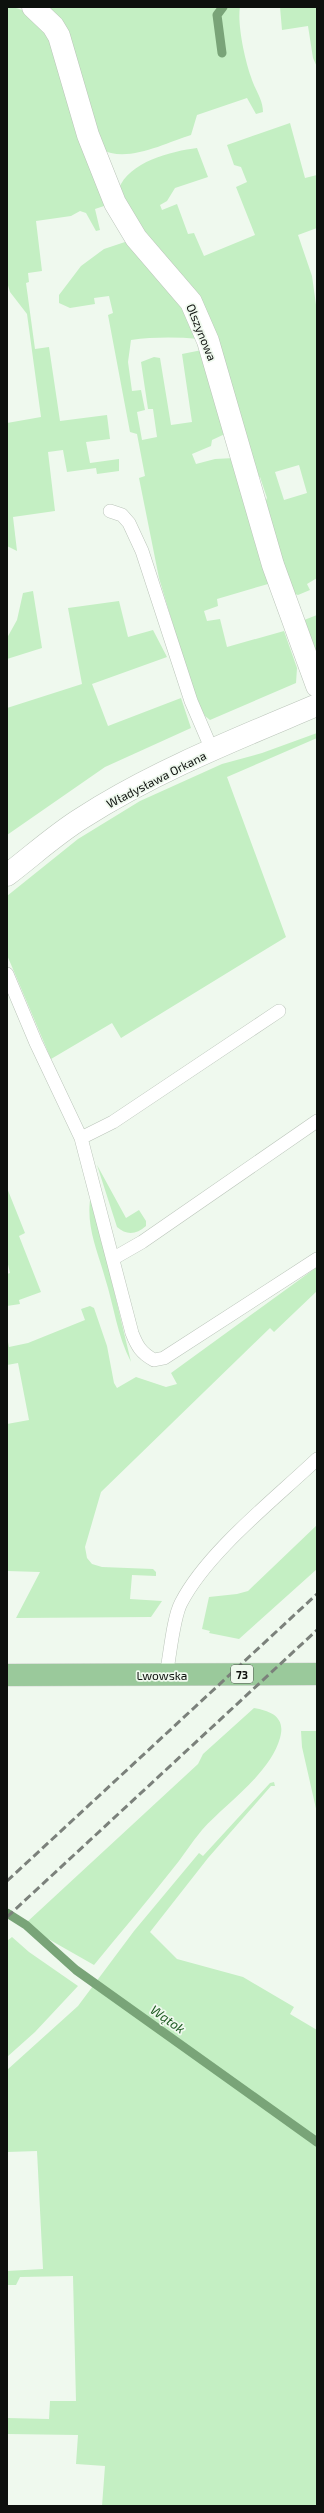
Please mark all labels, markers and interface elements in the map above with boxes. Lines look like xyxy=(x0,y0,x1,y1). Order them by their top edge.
street label: Olszynowa xyxy=(184,301,220,363)
street label: Władysława Orkana xyxy=(104,748,208,810)
road number: 73 xyxy=(231,1665,253,1683)
street label: Lwowska xyxy=(137,1668,187,1682)
water label: Wątok xyxy=(148,2001,189,2037)

